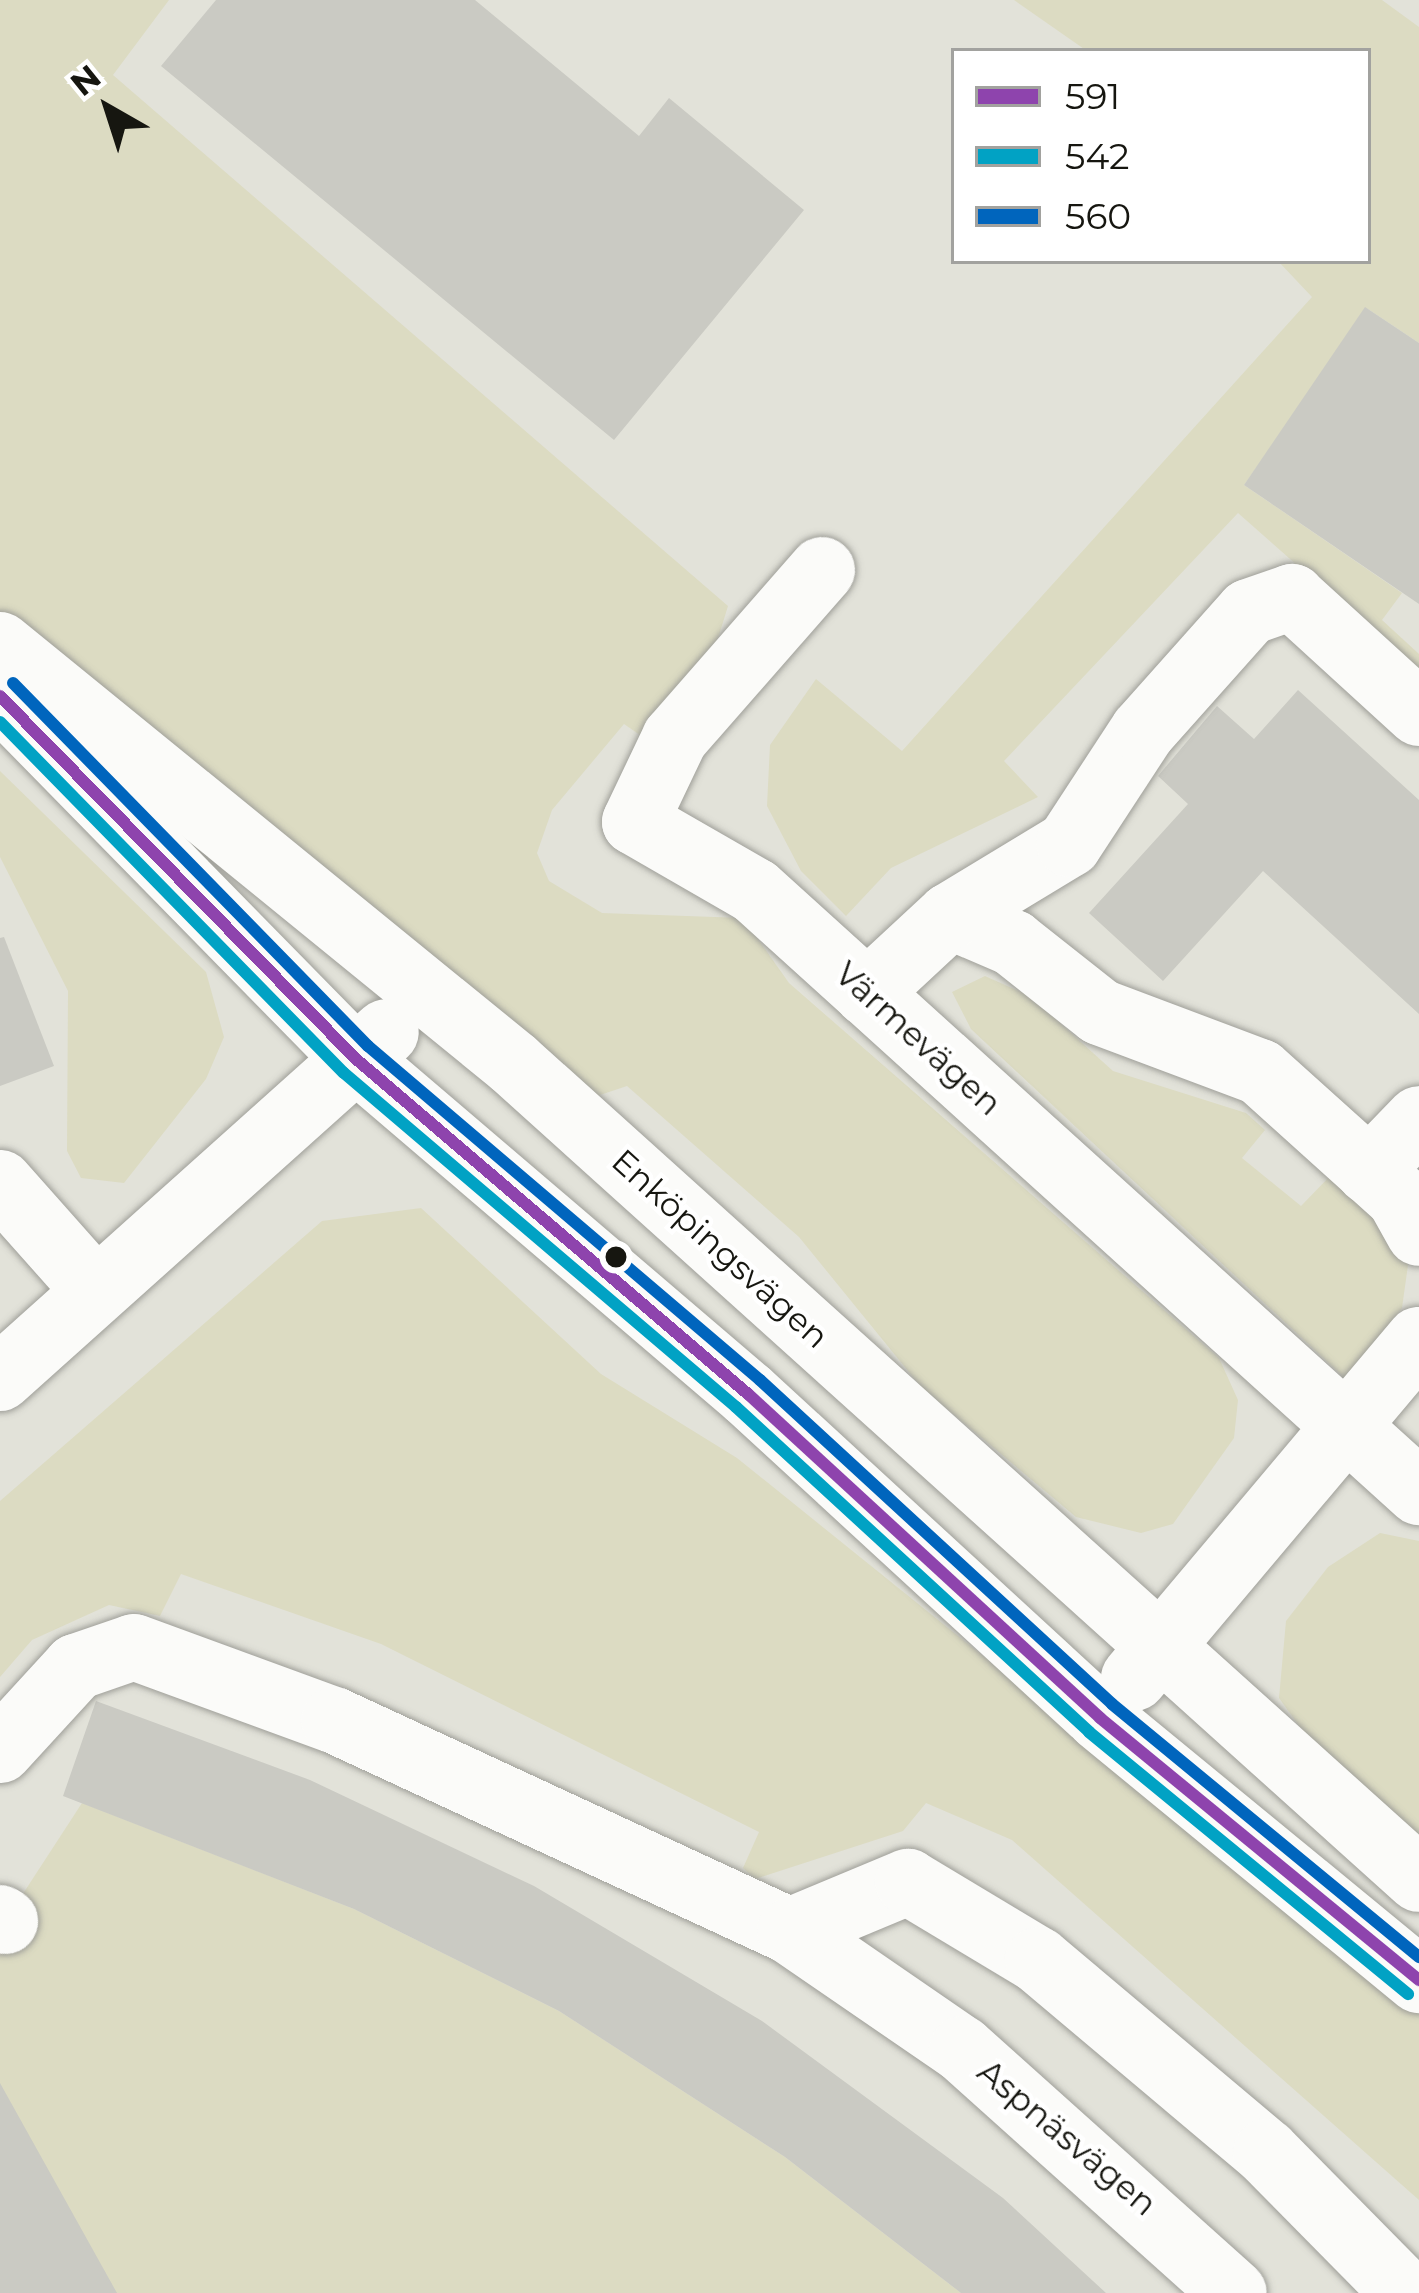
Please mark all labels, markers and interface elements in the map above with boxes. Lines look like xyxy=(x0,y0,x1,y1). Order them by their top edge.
north arrow xyxy=(48,48,168,168)
legend xyxy=(951,48,1371,264)
text: N xyxy=(62,56,108,104)
text: 591 xyxy=(1065,74,1120,118)
text: 542 xyxy=(1065,134,1130,178)
text: 560 xyxy=(1065,194,1131,238)
street label: Värmevägen xyxy=(827,954,1009,1124)
street label: Enköpingsvägen xyxy=(604,1141,836,1357)
unlabelled marker xyxy=(605,1246,627,1268)
street label: Aspnäsvägen xyxy=(970,2052,1164,2224)

